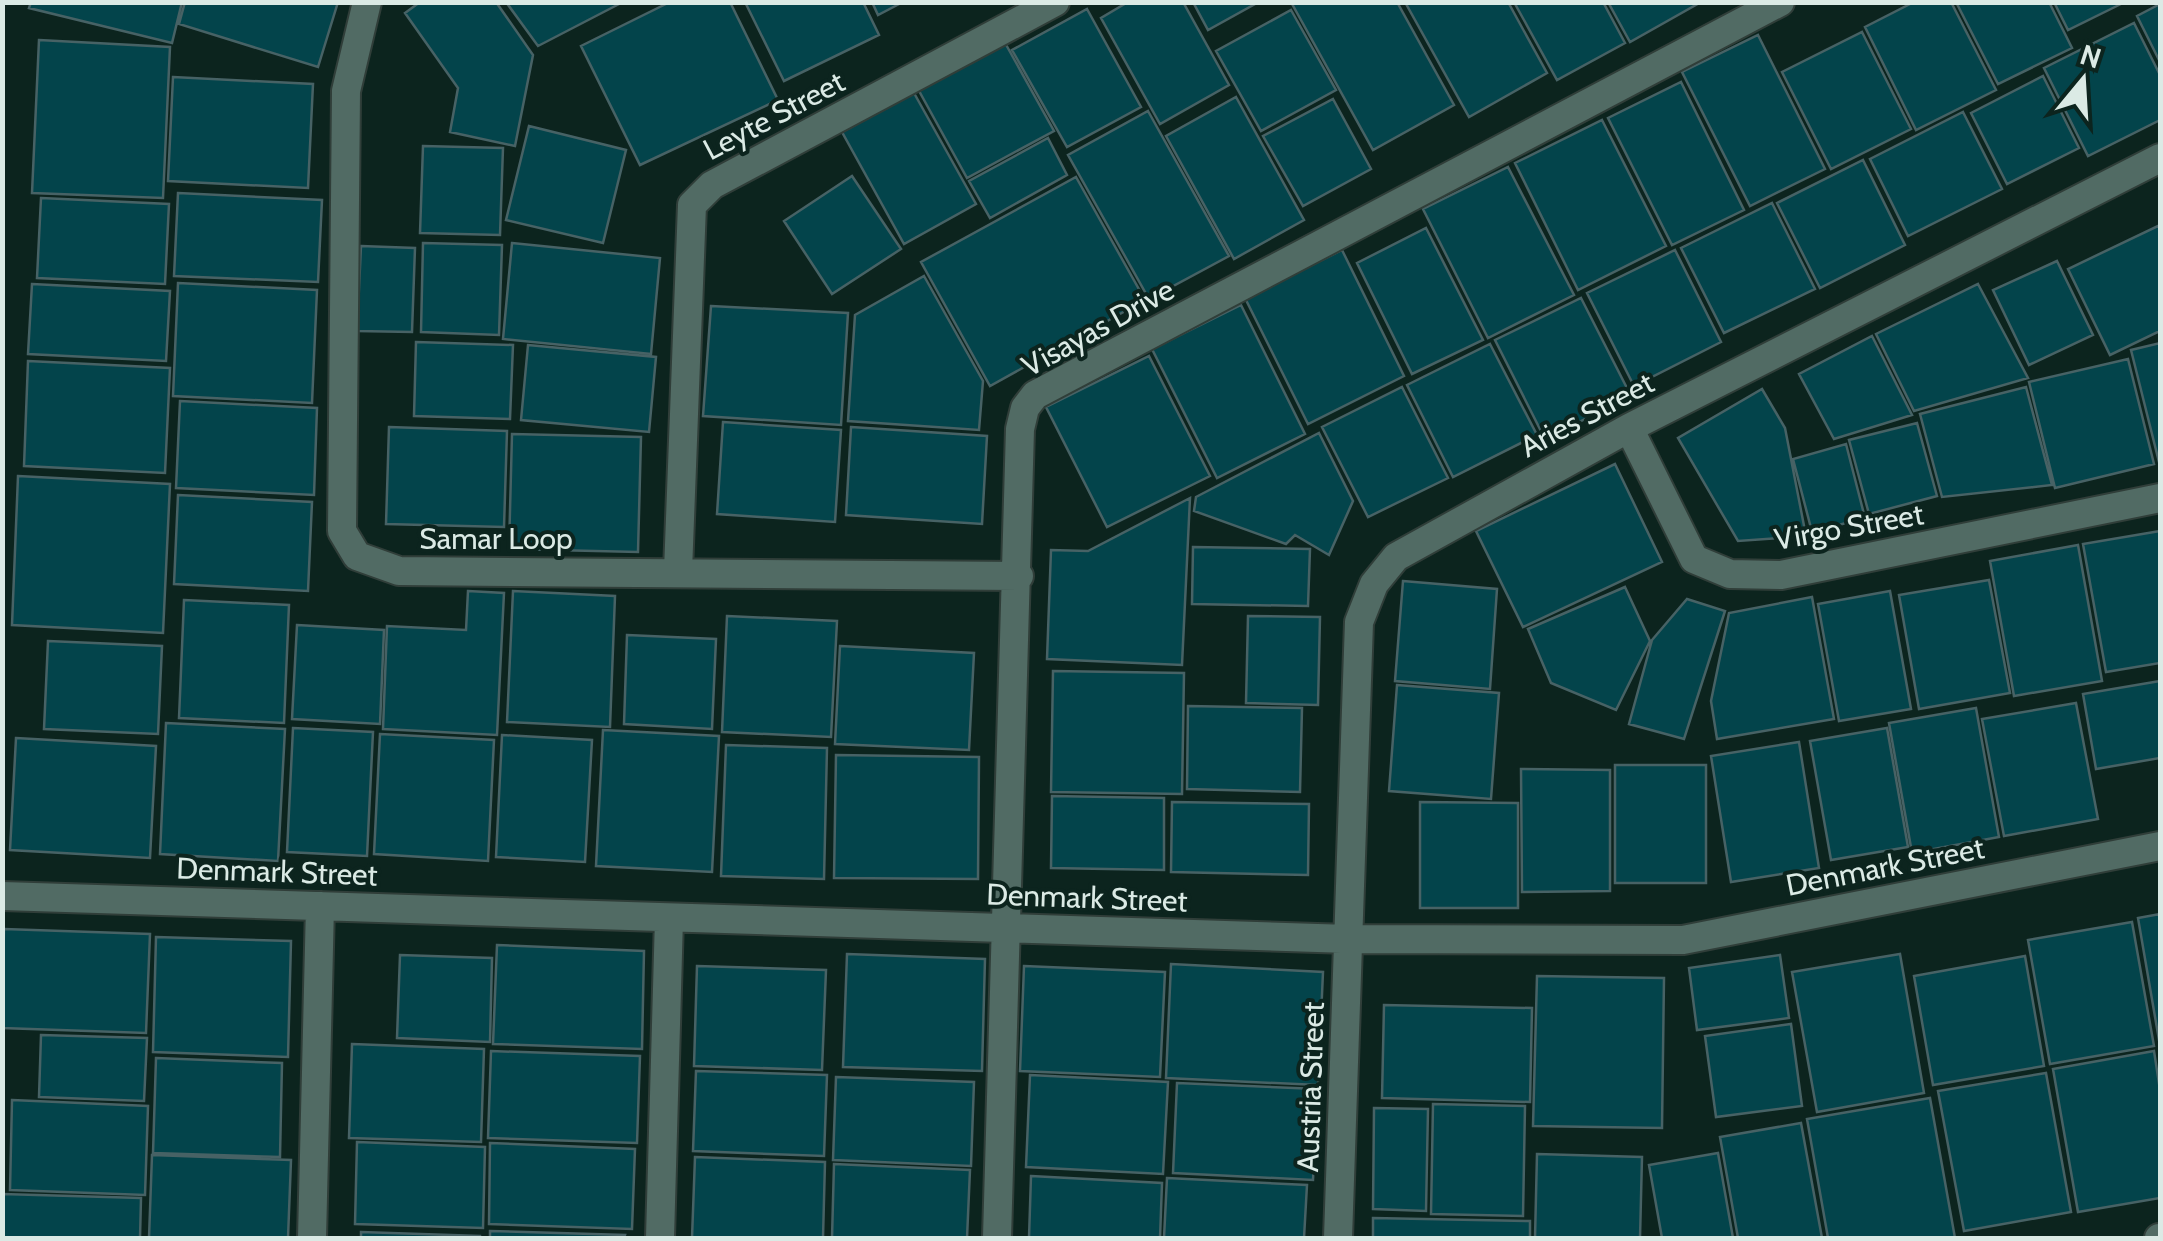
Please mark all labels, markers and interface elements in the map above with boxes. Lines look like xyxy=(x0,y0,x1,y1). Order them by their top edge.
north arrow xyxy=(2033,30,2133,130)
text: N xyxy=(2076,37,2105,75)
street label: Leyte Street xyxy=(697,63,851,168)
street label: Visayas Drive xyxy=(1015,271,1180,384)
street label: Aries Street xyxy=(1514,364,1660,465)
street label: Virgo Street xyxy=(1772,495,1926,558)
street label: Samar Loop xyxy=(419,520,573,557)
street label: Denmark Street xyxy=(1783,829,1987,904)
street label: Denmark Street xyxy=(176,849,378,894)
street label: Denmark Street xyxy=(986,875,1188,920)
street label: Austria Street xyxy=(1289,1001,1332,1173)

